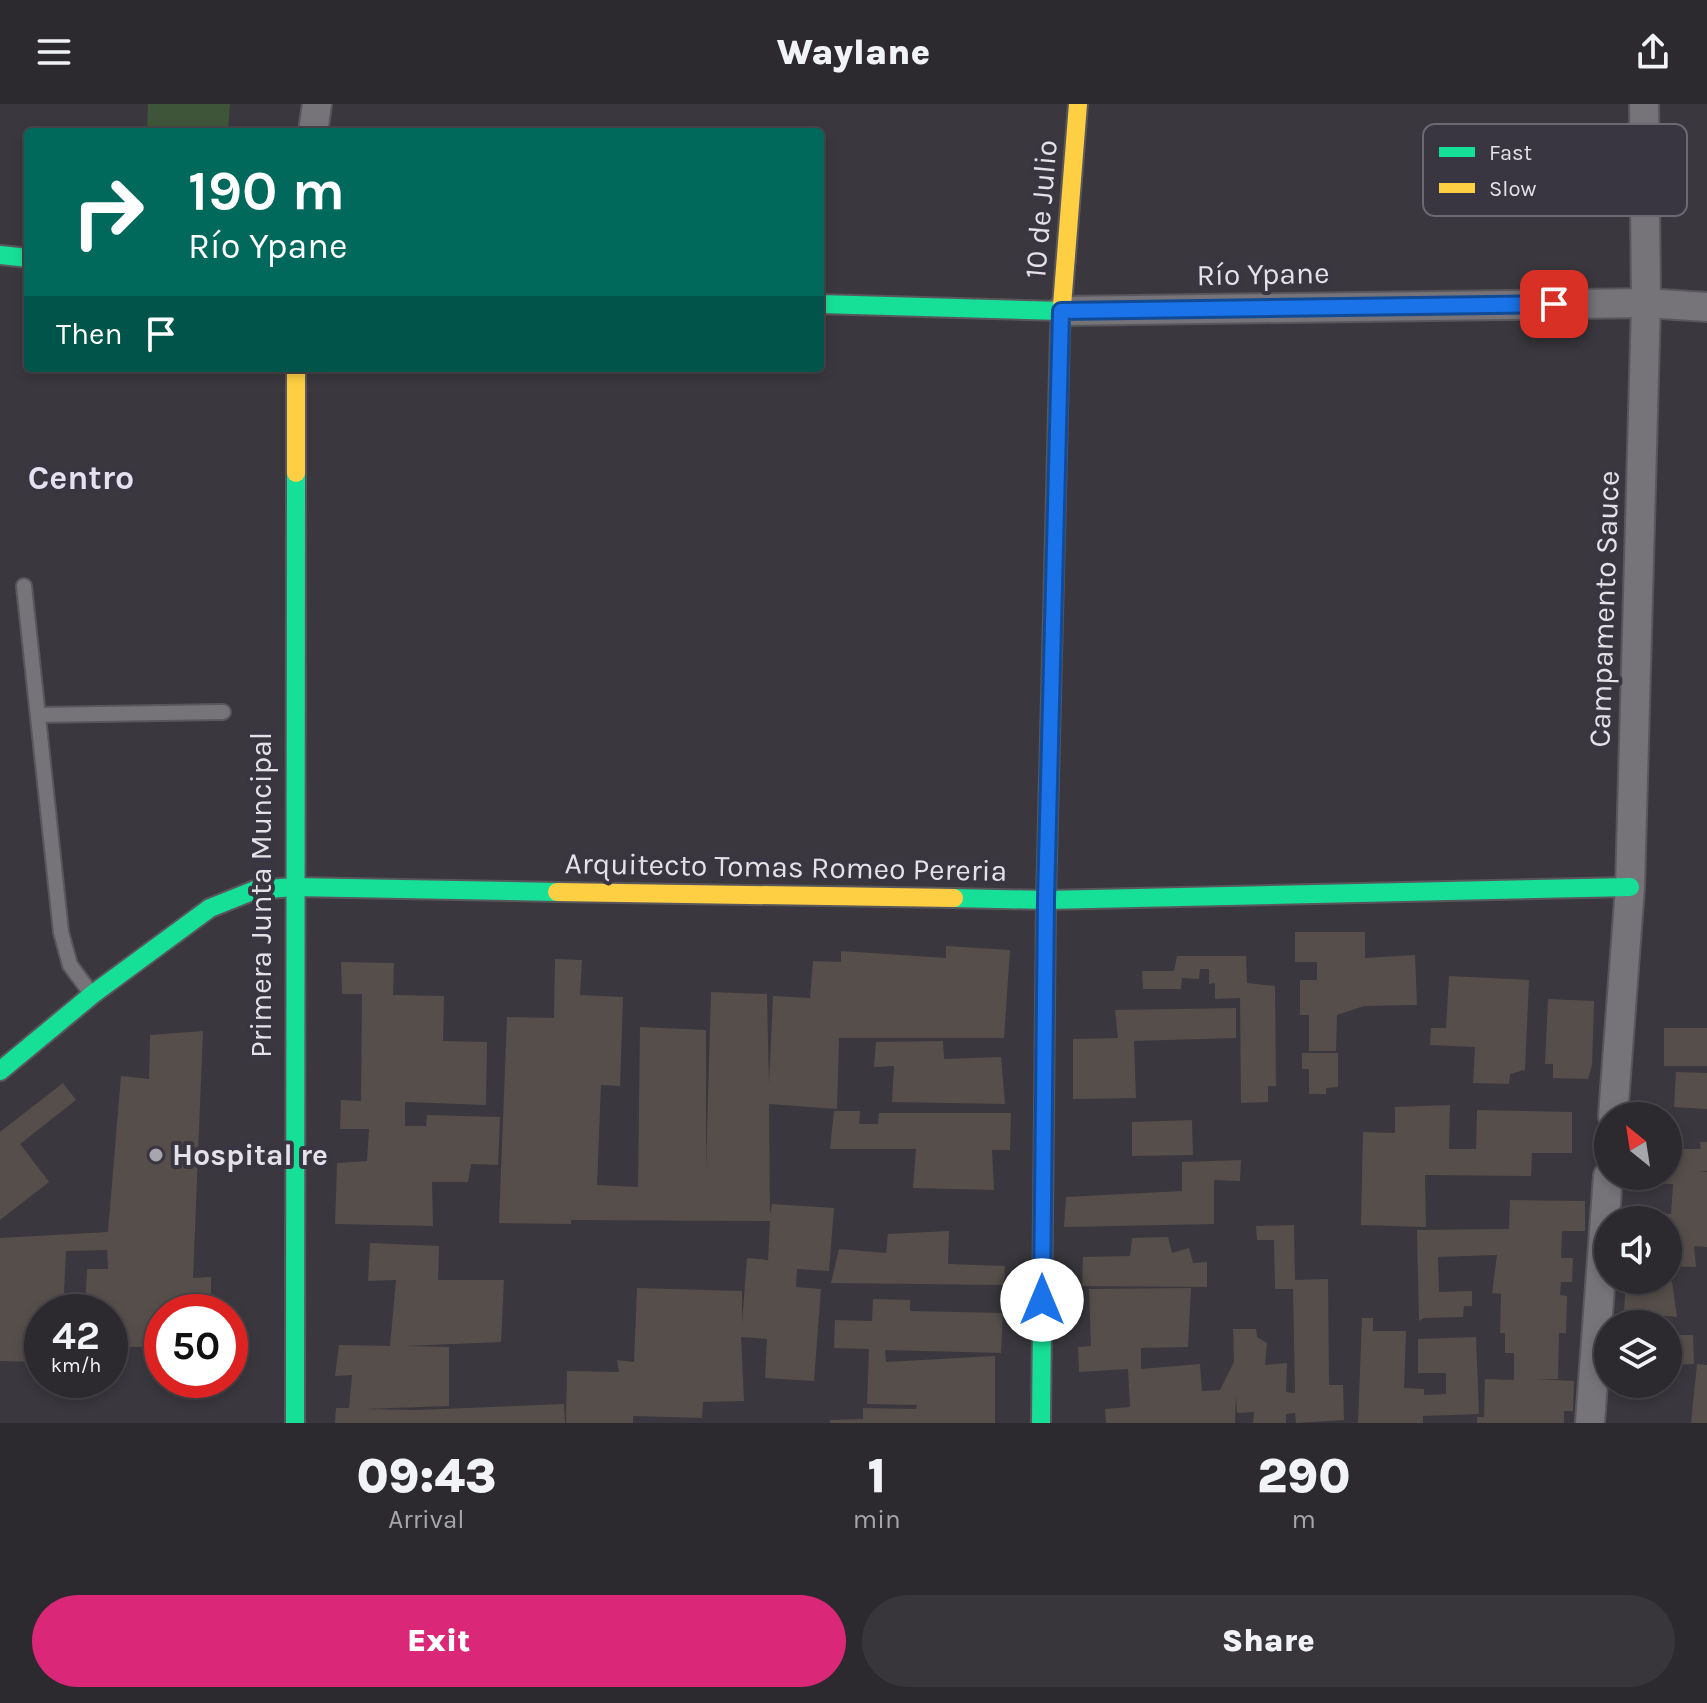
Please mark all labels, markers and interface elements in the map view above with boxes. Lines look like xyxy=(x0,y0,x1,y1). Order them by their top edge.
icon: menu xyxy=(32,30,76,74)
icon: share xyxy=(1631,30,1675,74)
text: Waylane xyxy=(777,31,930,73)
legend xyxy=(1423,124,1687,216)
street label: 10 de Julio xyxy=(1017,138,1065,280)
text: Fast xyxy=(1489,140,1532,166)
text: 190 m xyxy=(188,158,345,223)
icon: right xyxy=(56,160,160,264)
text: Slow xyxy=(1489,176,1536,202)
text: Río Ypane xyxy=(188,225,347,267)
street label: Río Ypane xyxy=(1196,255,1330,293)
pin xyxy=(1520,270,1588,338)
icon: arrive xyxy=(1532,282,1576,326)
icon: arrive xyxy=(139,312,183,356)
text: Then xyxy=(56,316,123,352)
district label: Centro xyxy=(28,458,134,498)
street label: Campamento Sauce xyxy=(1581,470,1627,748)
street label: Primera Junta Muncipal xyxy=(243,732,279,1058)
street label: Arquitecto Tomas Romeo Pereria xyxy=(564,845,1008,889)
north arrow xyxy=(1594,1102,1682,1190)
map controls xyxy=(1594,1102,1682,1398)
place label: Hospital re xyxy=(172,1137,328,1173)
marker: Hospital re xyxy=(147,1146,165,1164)
button: sound xyxy=(1594,1206,1682,1294)
position arrow xyxy=(1000,1258,1084,1342)
speed limit sign: 50 xyxy=(144,1294,248,1398)
button: layers xyxy=(1594,1310,1682,1398)
text: 42 xyxy=(52,1312,100,1359)
text: km/h xyxy=(51,1354,101,1377)
text: 09:43 xyxy=(356,1448,496,1504)
text: 1 xyxy=(867,1448,886,1504)
text: 290 xyxy=(1257,1448,1351,1504)
text: Arrival xyxy=(388,1504,464,1535)
text: min xyxy=(853,1504,901,1535)
text: m xyxy=(1292,1504,1316,1535)
button: Exit xyxy=(32,1595,846,1687)
button: Share xyxy=(862,1595,1675,1687)

